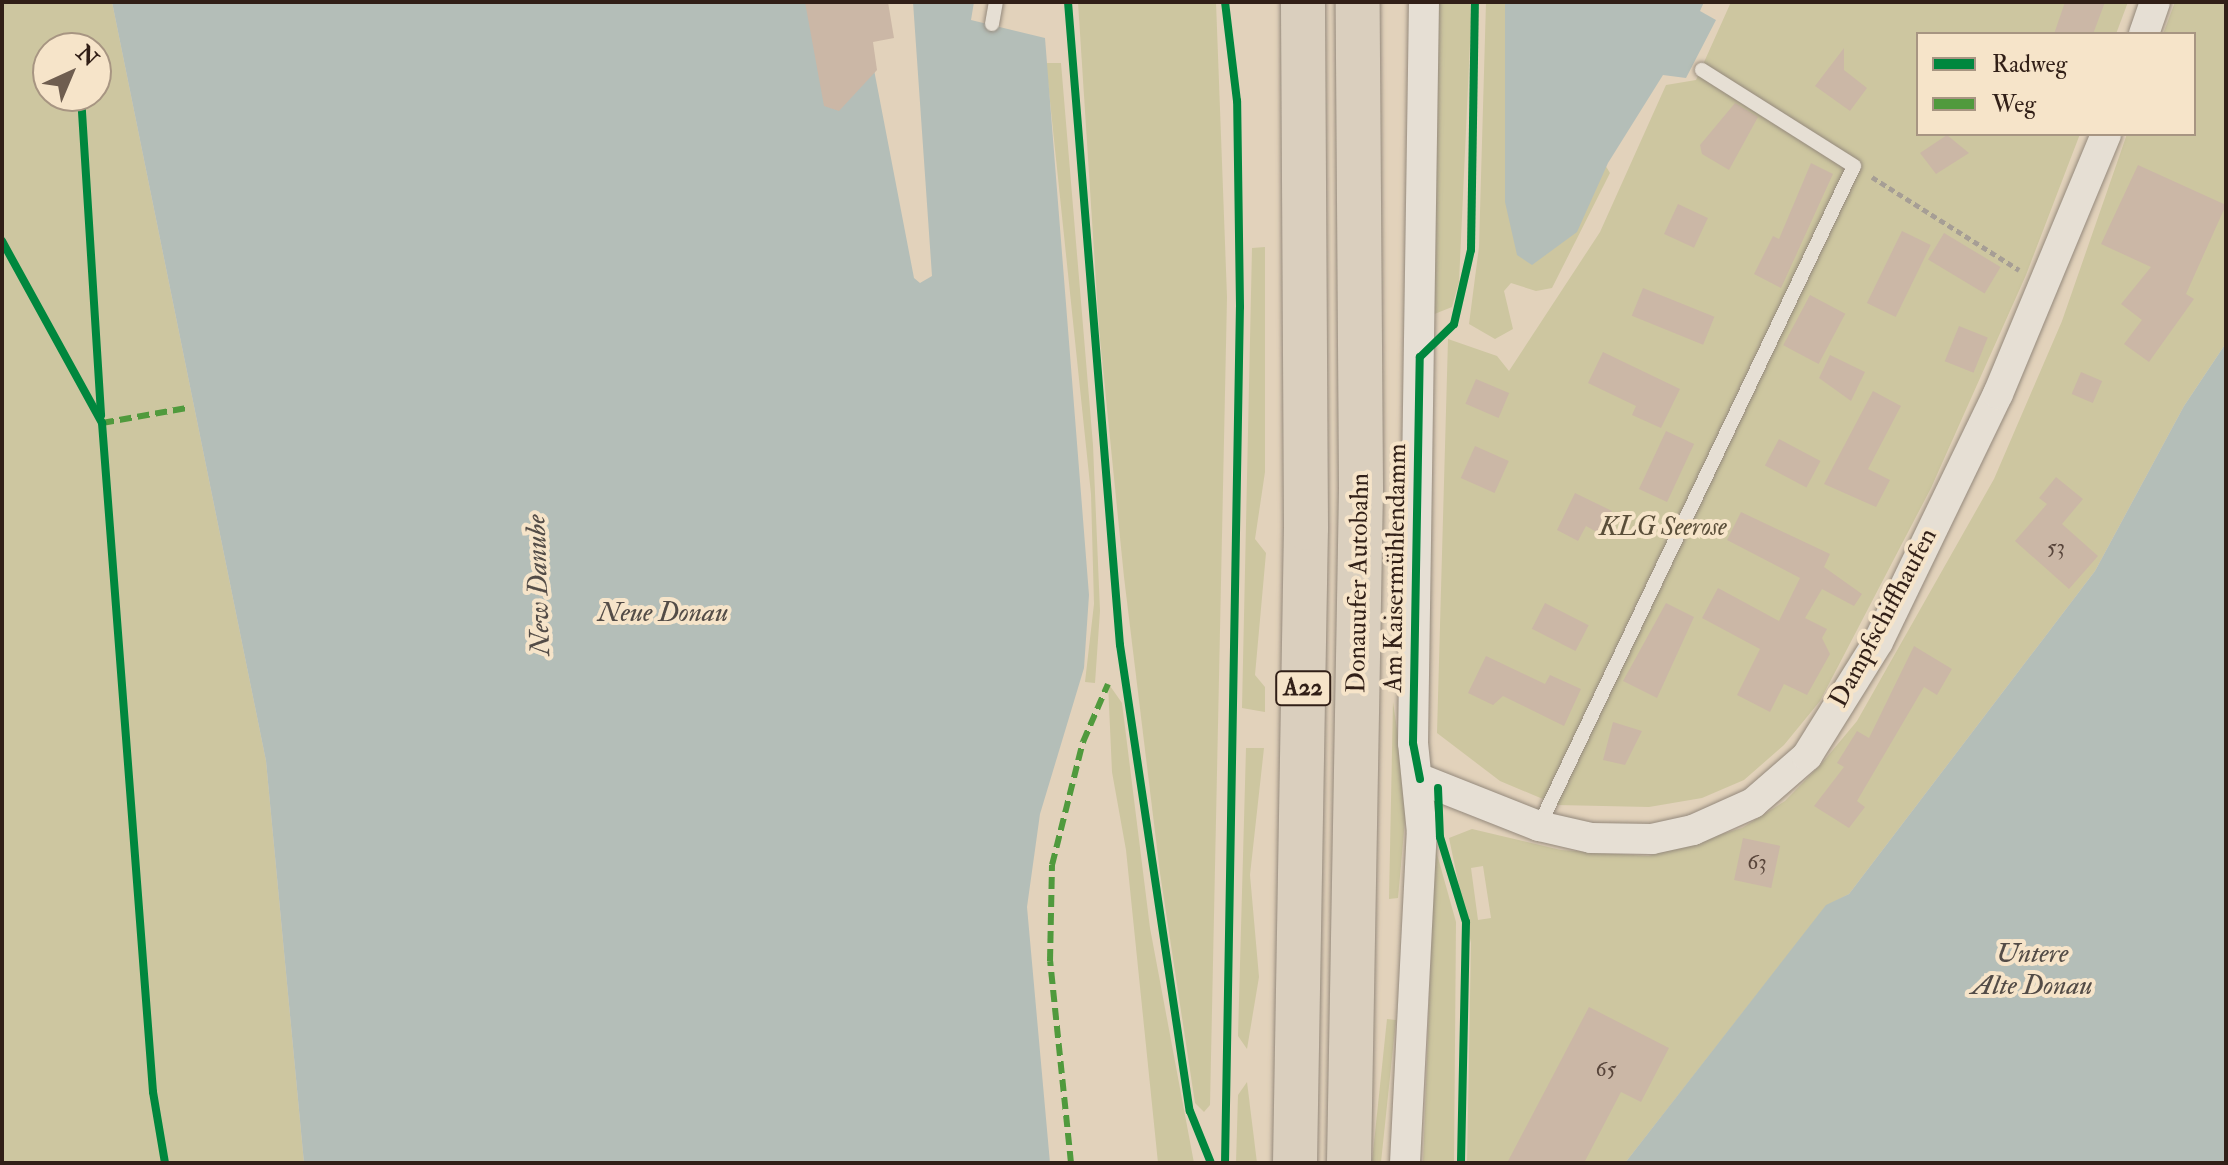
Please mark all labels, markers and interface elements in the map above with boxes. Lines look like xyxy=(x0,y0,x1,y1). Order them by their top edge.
north arrow xyxy=(32,32,112,112)
legend xyxy=(1916,32,2196,136)
text: N xyxy=(70,39,104,73)
text: Radweg xyxy=(1992,49,2067,80)
text: Weg xyxy=(1992,89,2036,120)
street label: Am Kaisermühlendamm xyxy=(1378,443,1414,693)
street label: Donauufer Autobahn xyxy=(1341,473,1377,693)
park label: KLG Seerose xyxy=(1599,512,1727,544)
water label: New Danube xyxy=(520,514,558,656)
street label: Dampfschiffhaufen xyxy=(1824,523,1944,713)
house number: 53 xyxy=(2047,535,2065,561)
water label: Neue Donau xyxy=(598,596,728,630)
road number: A22 xyxy=(1275,668,1331,708)
house number: 63 xyxy=(1747,850,1767,876)
water label: Untere Alte Donau xyxy=(1971,937,2093,1003)
house number: 65 xyxy=(1596,1057,1616,1083)

